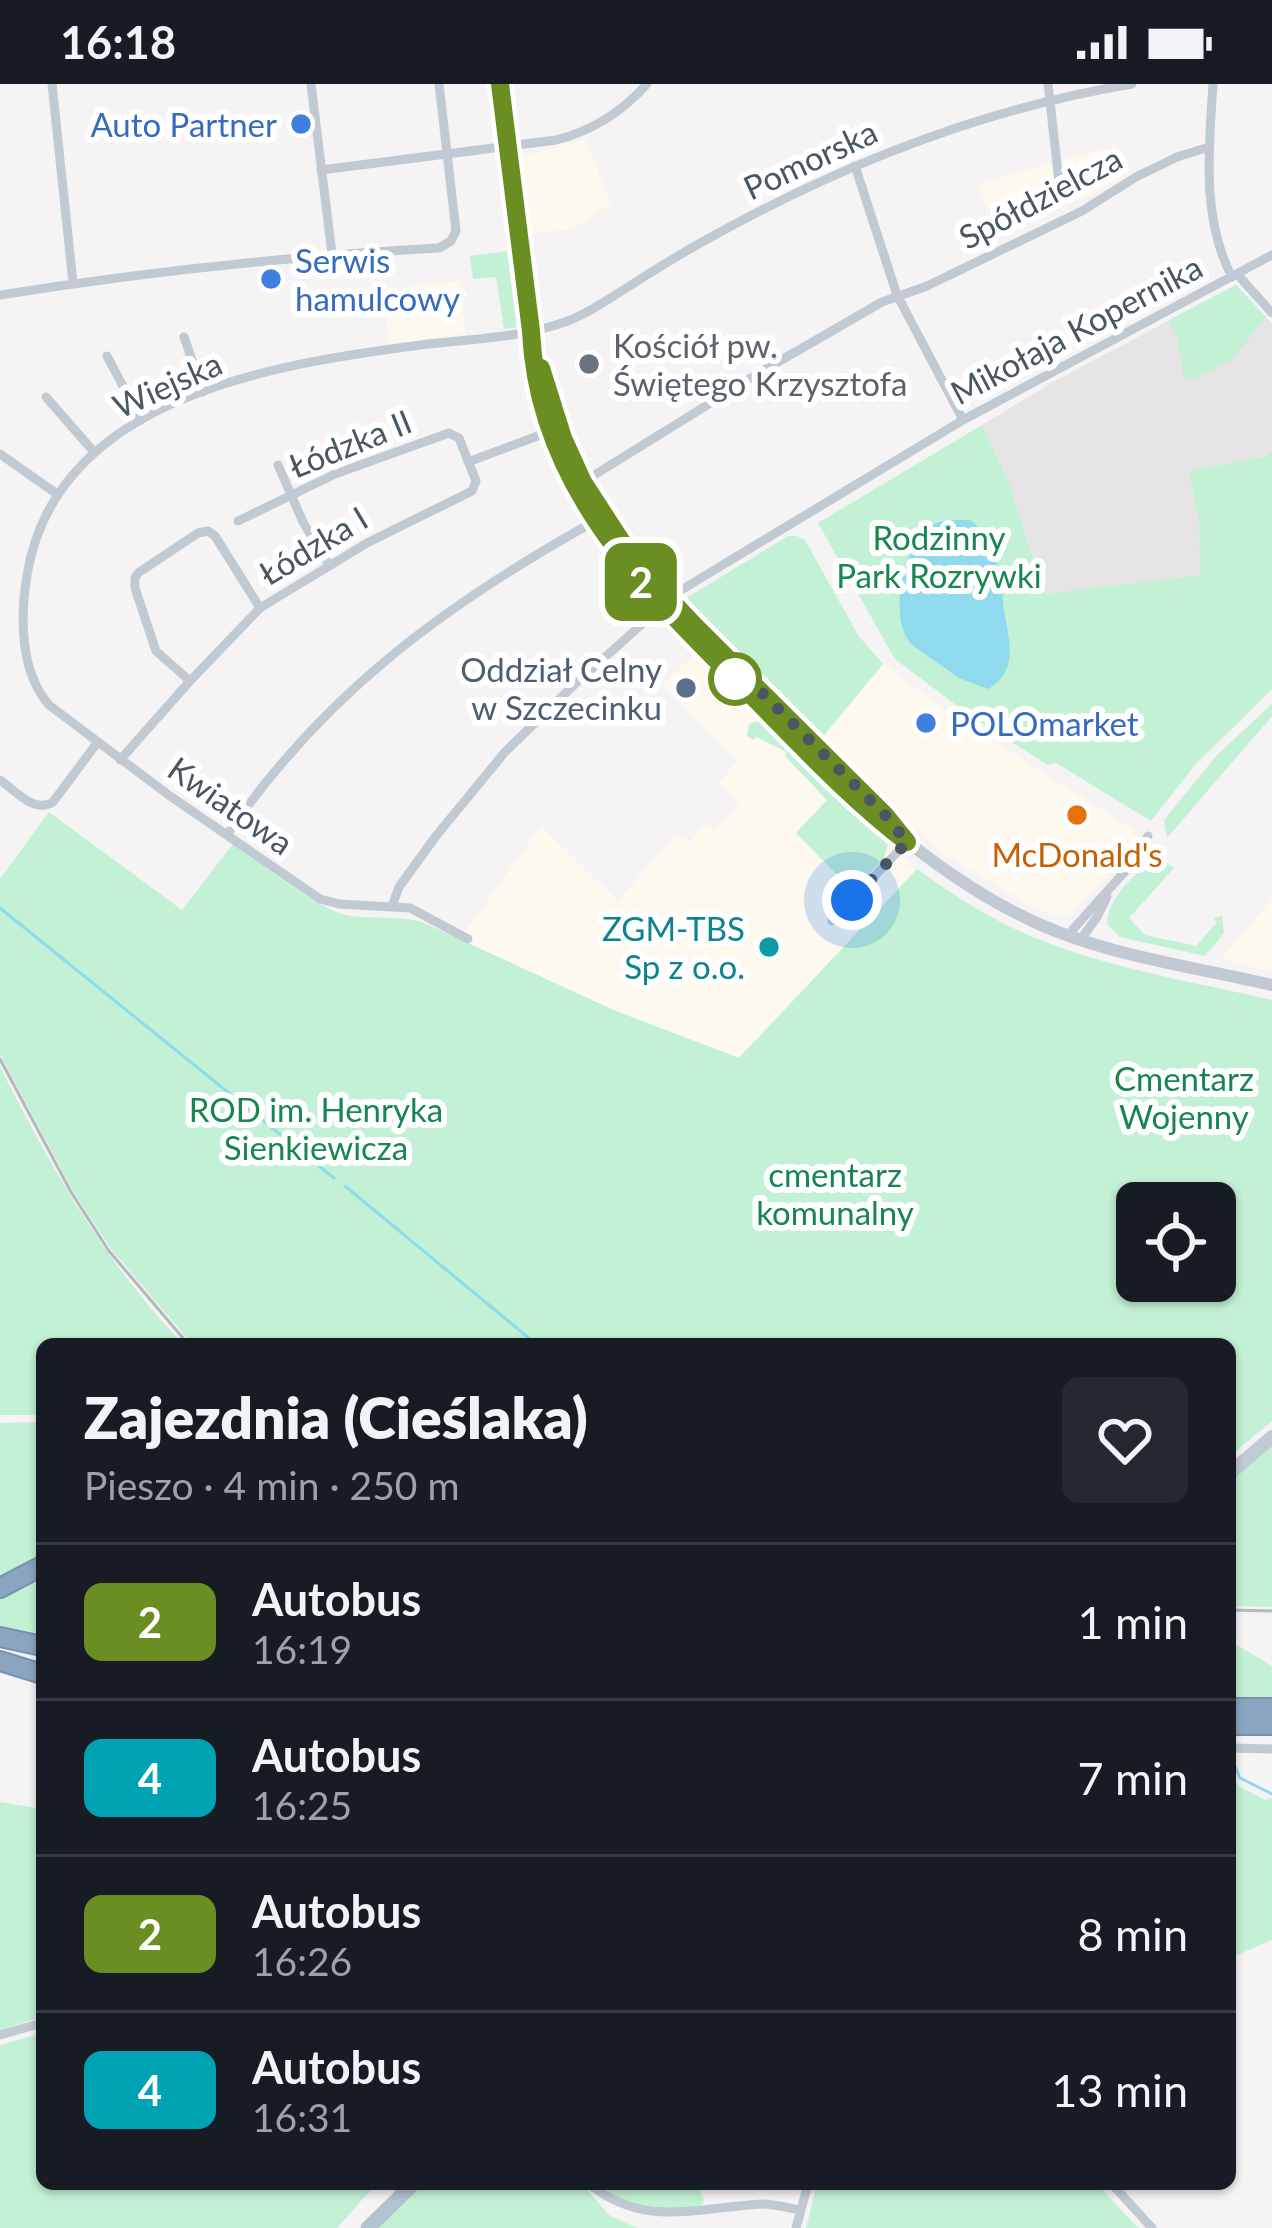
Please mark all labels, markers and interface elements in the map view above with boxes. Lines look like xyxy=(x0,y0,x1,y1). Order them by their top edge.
text: 16:18 xyxy=(60,15,176,69)
place label: Auto Partner xyxy=(90,104,277,144)
marker: Auto Partner xyxy=(288,111,314,137)
street label: Pomorska xyxy=(737,111,883,207)
street label: Spółdzielcza xyxy=(952,137,1128,257)
place label: Serwis hamulcowy xyxy=(295,240,460,318)
street label: Mikołaja Kopernika xyxy=(943,246,1209,412)
marker: Serwis hamulcowy xyxy=(258,266,284,292)
place label: Kościół pw. Świętego Krzysztofa xyxy=(613,325,907,403)
street label: Wiejska xyxy=(106,342,228,426)
marker: Kościół pw. Świętego Krzysztofa xyxy=(576,351,602,377)
street label: Łódzka II xyxy=(283,400,417,486)
street label: Łódzka I xyxy=(252,497,374,593)
park label: Rodzinny Park Rozrywki xyxy=(836,517,1042,595)
line badge: 2 xyxy=(602,543,680,621)
text: 2 xyxy=(629,557,653,607)
place label: Oddział Celny w Szczecinku xyxy=(460,649,662,727)
unlabelled marker xyxy=(710,654,760,704)
marker: Oddział Celny w Szczecinku xyxy=(673,675,699,701)
place label: POLOmarket xyxy=(950,703,1139,743)
marker: POLOmarket xyxy=(913,710,939,736)
street label: Kwiatowa xyxy=(161,748,301,862)
marker: McDonald's xyxy=(1064,802,1090,828)
place label: McDonald's xyxy=(991,834,1163,874)
your location xyxy=(822,870,882,930)
place label: ZGM-TBS Sp z o.o. xyxy=(602,908,745,986)
marker: ZGM-TBS Sp z o.o. xyxy=(756,934,782,960)
park label: Cmentarz Wojenny xyxy=(1114,1058,1254,1136)
park label: ROD im. Henryka Sienkiewicza xyxy=(189,1089,443,1167)
park label: cmentarz komunalny xyxy=(756,1154,914,1232)
map controls xyxy=(1116,1182,1236,1302)
button: locate xyxy=(1116,1182,1236,1302)
button: heart xyxy=(1062,1377,1188,1503)
text: Zajezdnia (Cieślaka) xyxy=(84,1383,588,1451)
text: Pieszo · 4 min · 250 m xyxy=(84,1462,459,1508)
text: Autobus xyxy=(252,1572,421,1626)
text: 1 min xyxy=(1077,1595,1188,1649)
text: 2 xyxy=(138,1597,162,1647)
text: 16:19 xyxy=(252,1626,352,1672)
text: Autobus xyxy=(252,1728,421,1782)
text: 7 min xyxy=(1077,1751,1188,1805)
text: 4 xyxy=(138,1753,162,1803)
text: 16:25 xyxy=(252,1782,352,1828)
text: Autobus xyxy=(252,1884,421,1938)
text: 8 min xyxy=(1077,1907,1188,1961)
text: 2 xyxy=(138,1909,162,1959)
text: 16:26 xyxy=(252,1938,352,1984)
text: Autobus xyxy=(252,2040,421,2094)
text: 13 min xyxy=(1051,2063,1188,2117)
text: 4 xyxy=(138,2065,162,2115)
text: 16:31 xyxy=(252,2094,352,2140)

